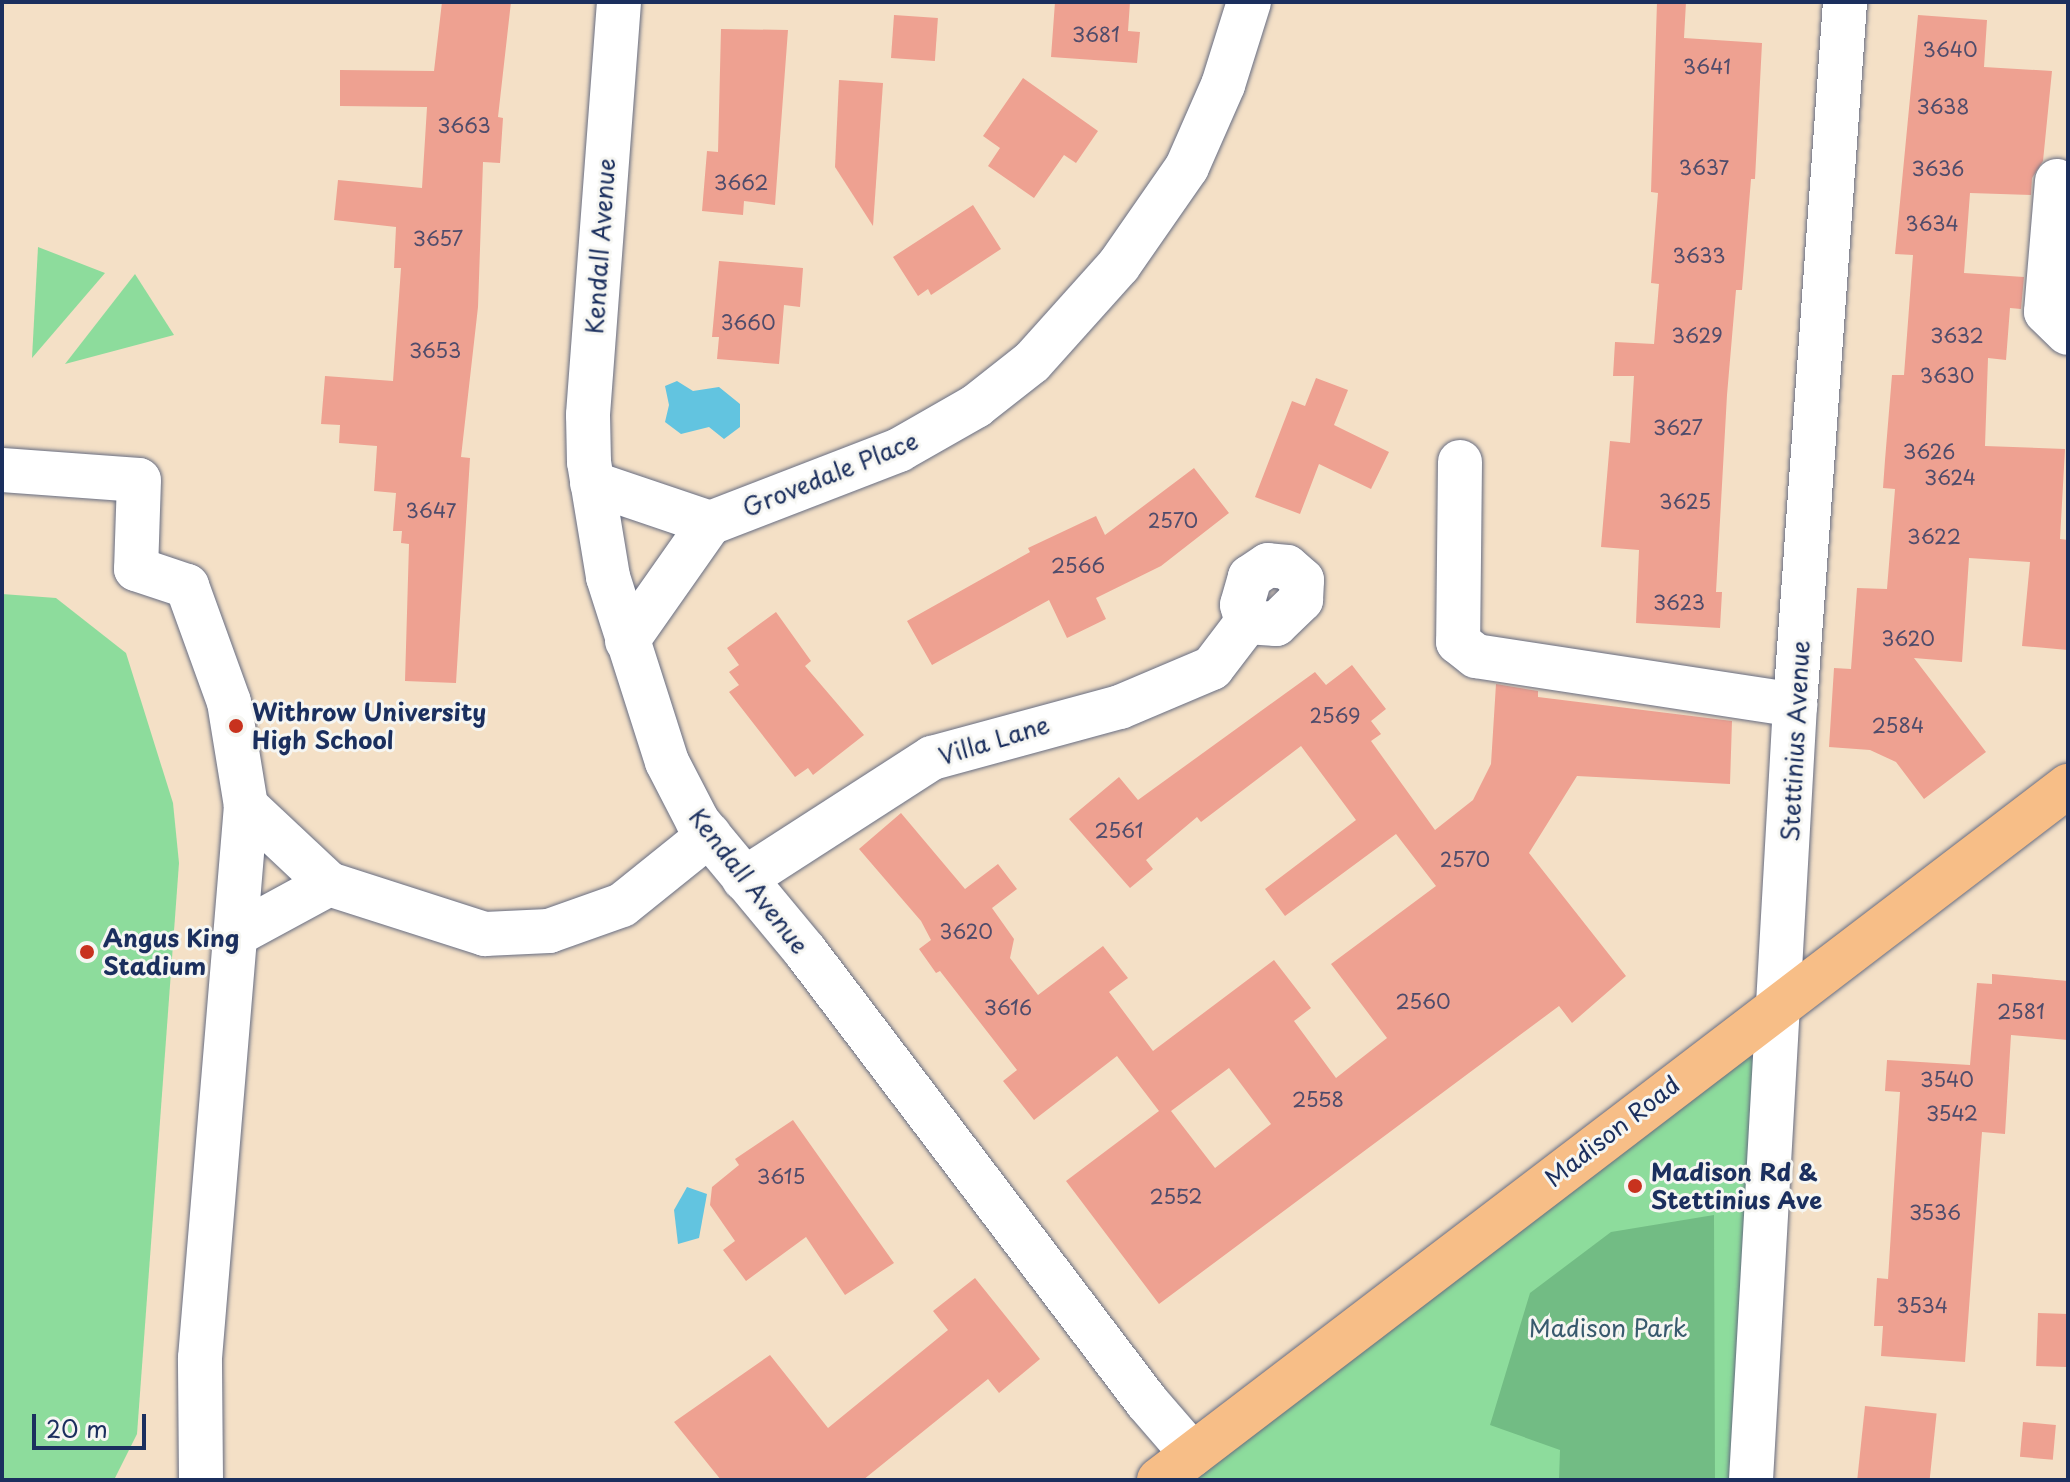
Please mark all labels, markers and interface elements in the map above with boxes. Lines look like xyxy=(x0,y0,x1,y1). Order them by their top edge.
house number: 3681 xyxy=(1072,22,1120,46)
house number: 3640 xyxy=(1922,37,1978,61)
house number: 3641 xyxy=(1683,54,1731,78)
house number: 3638 xyxy=(1917,94,1969,118)
house number: 3663 xyxy=(437,113,491,137)
house number: 3637 xyxy=(1679,155,1729,179)
house number: 3636 xyxy=(1912,156,1964,180)
street label: Kendall Avenue xyxy=(580,158,620,334)
house number: 3662 xyxy=(714,170,768,194)
house number: 3634 xyxy=(1905,211,1959,235)
house number: 3657 xyxy=(413,226,463,250)
house number: 3633 xyxy=(1672,243,1726,267)
house number: 3660 xyxy=(720,310,776,334)
house number: 3629 xyxy=(1671,323,1723,347)
house number: 3632 xyxy=(1930,323,1984,347)
house number: 3653 xyxy=(409,338,461,362)
house number: 3630 xyxy=(1920,363,1974,387)
house number: 3627 xyxy=(1653,415,1703,439)
street label: Grovedale Place xyxy=(738,426,922,522)
house number: 3626 xyxy=(1903,439,1955,463)
house number: 3624 xyxy=(1924,465,1976,489)
house number: 3625 xyxy=(1659,489,1711,513)
house number: 3647 xyxy=(406,498,456,522)
house number: 2570 xyxy=(1148,508,1198,532)
house number: 3622 xyxy=(1907,524,1961,548)
house number: 2566 xyxy=(1051,553,1105,577)
house number: 3623 xyxy=(1653,590,1705,614)
house number: 3620 xyxy=(1881,626,1935,650)
street label: Stettinius Avenue xyxy=(1775,640,1815,842)
place label: Withrow University High School xyxy=(252,698,487,754)
house number: 2569 xyxy=(1310,703,1360,727)
street label: Villa Lane xyxy=(935,710,1053,770)
house number: 2584 xyxy=(1872,713,1924,737)
marker: Withrow University High School xyxy=(227,717,245,735)
street label: Kendall Avenue xyxy=(684,803,814,959)
house number: 2561 xyxy=(1095,818,1143,842)
house number: 2570 xyxy=(1440,847,1490,871)
house number: 3620 xyxy=(939,919,993,943)
place label: Angus King Stadium xyxy=(103,924,240,980)
marker: Angus King Stadium xyxy=(78,943,96,961)
house number: 2560 xyxy=(1395,989,1451,1013)
house number: 3616 xyxy=(984,995,1032,1019)
house number: 2581 xyxy=(1997,999,2045,1023)
house number: 3540 xyxy=(1920,1067,1974,1091)
street label: Madison Road xyxy=(1539,1070,1685,1192)
house number: 2558 xyxy=(1292,1087,1344,1111)
house number: 3542 xyxy=(1926,1101,1978,1125)
place label: Madison Rd & Stettinius Ave xyxy=(1651,1158,1823,1214)
house number: 3615 xyxy=(757,1164,805,1188)
marker: Madison Rd & Stettinius Ave xyxy=(1626,1177,1644,1195)
house number: 2552 xyxy=(1150,1184,1202,1208)
house number: 3536 xyxy=(1909,1200,1961,1224)
house number: 3534 xyxy=(1896,1293,1948,1317)
park label: Madison Park xyxy=(1529,1314,1687,1342)
scale bar xyxy=(36,1398,150,1448)
text: 20 m xyxy=(46,1410,108,1446)

